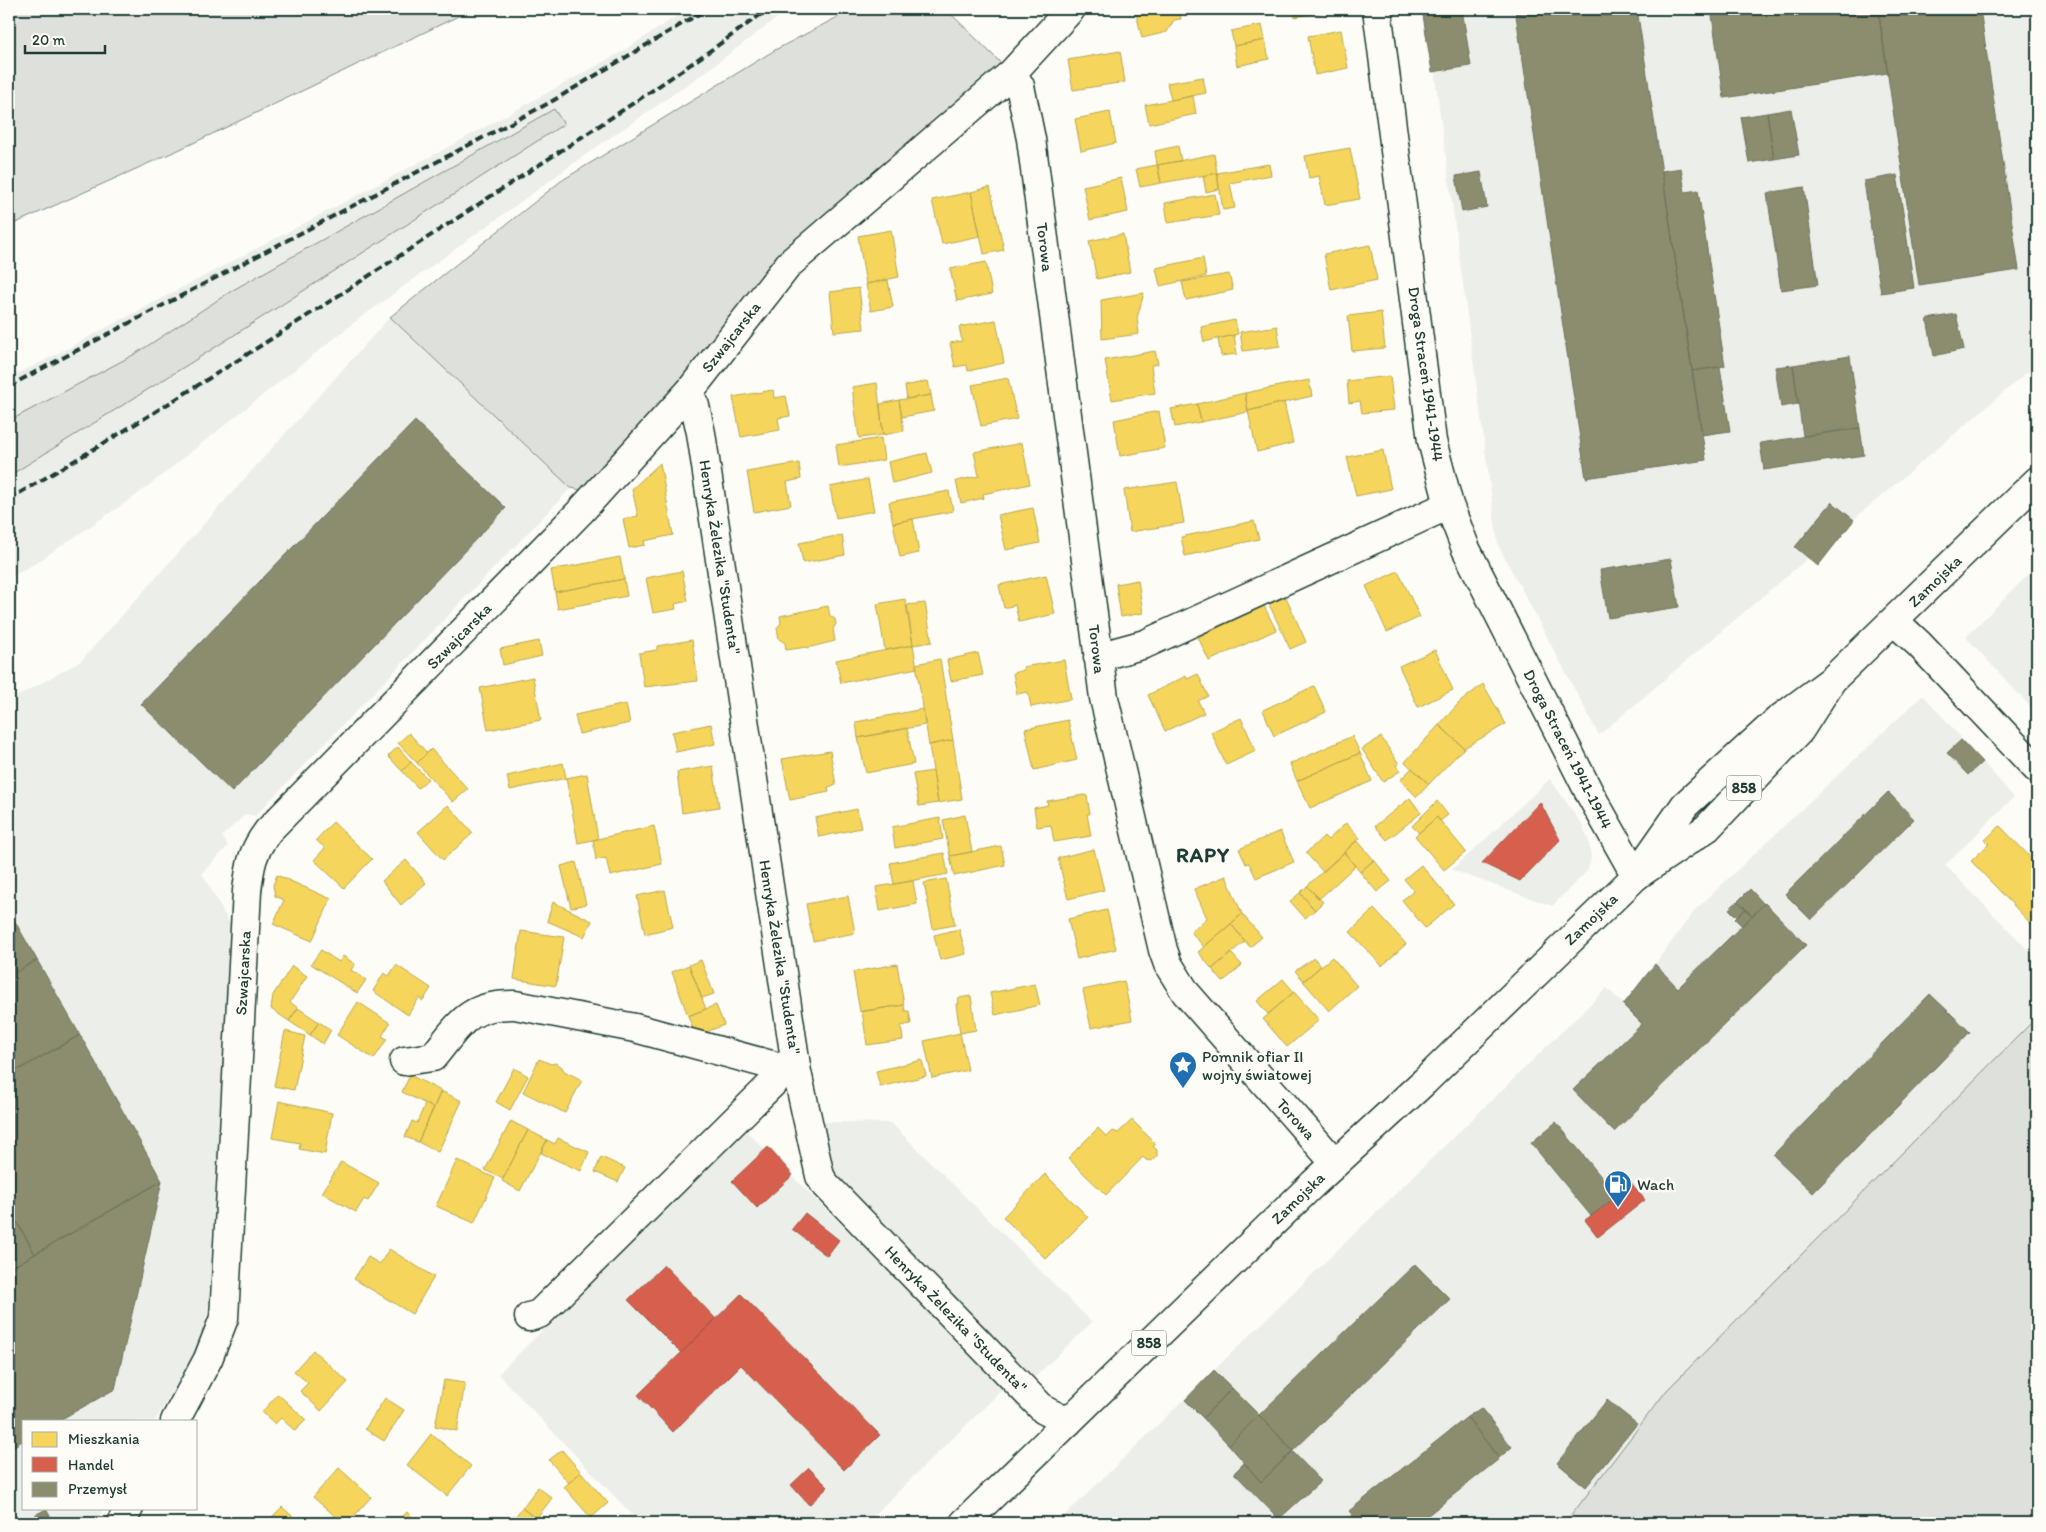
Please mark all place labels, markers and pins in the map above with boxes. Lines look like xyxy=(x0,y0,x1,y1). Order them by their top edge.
place label: Pomnik ofiar II wojny światowej xyxy=(1202,1047,1312,1084)
place icon: Pomnik ofiar II wojny światowej xyxy=(1168,1050,1198,1089)
fuel station icon: Wach xyxy=(1603,1169,1633,1208)
place label: Wach xyxy=(1637,1175,1674,1194)

